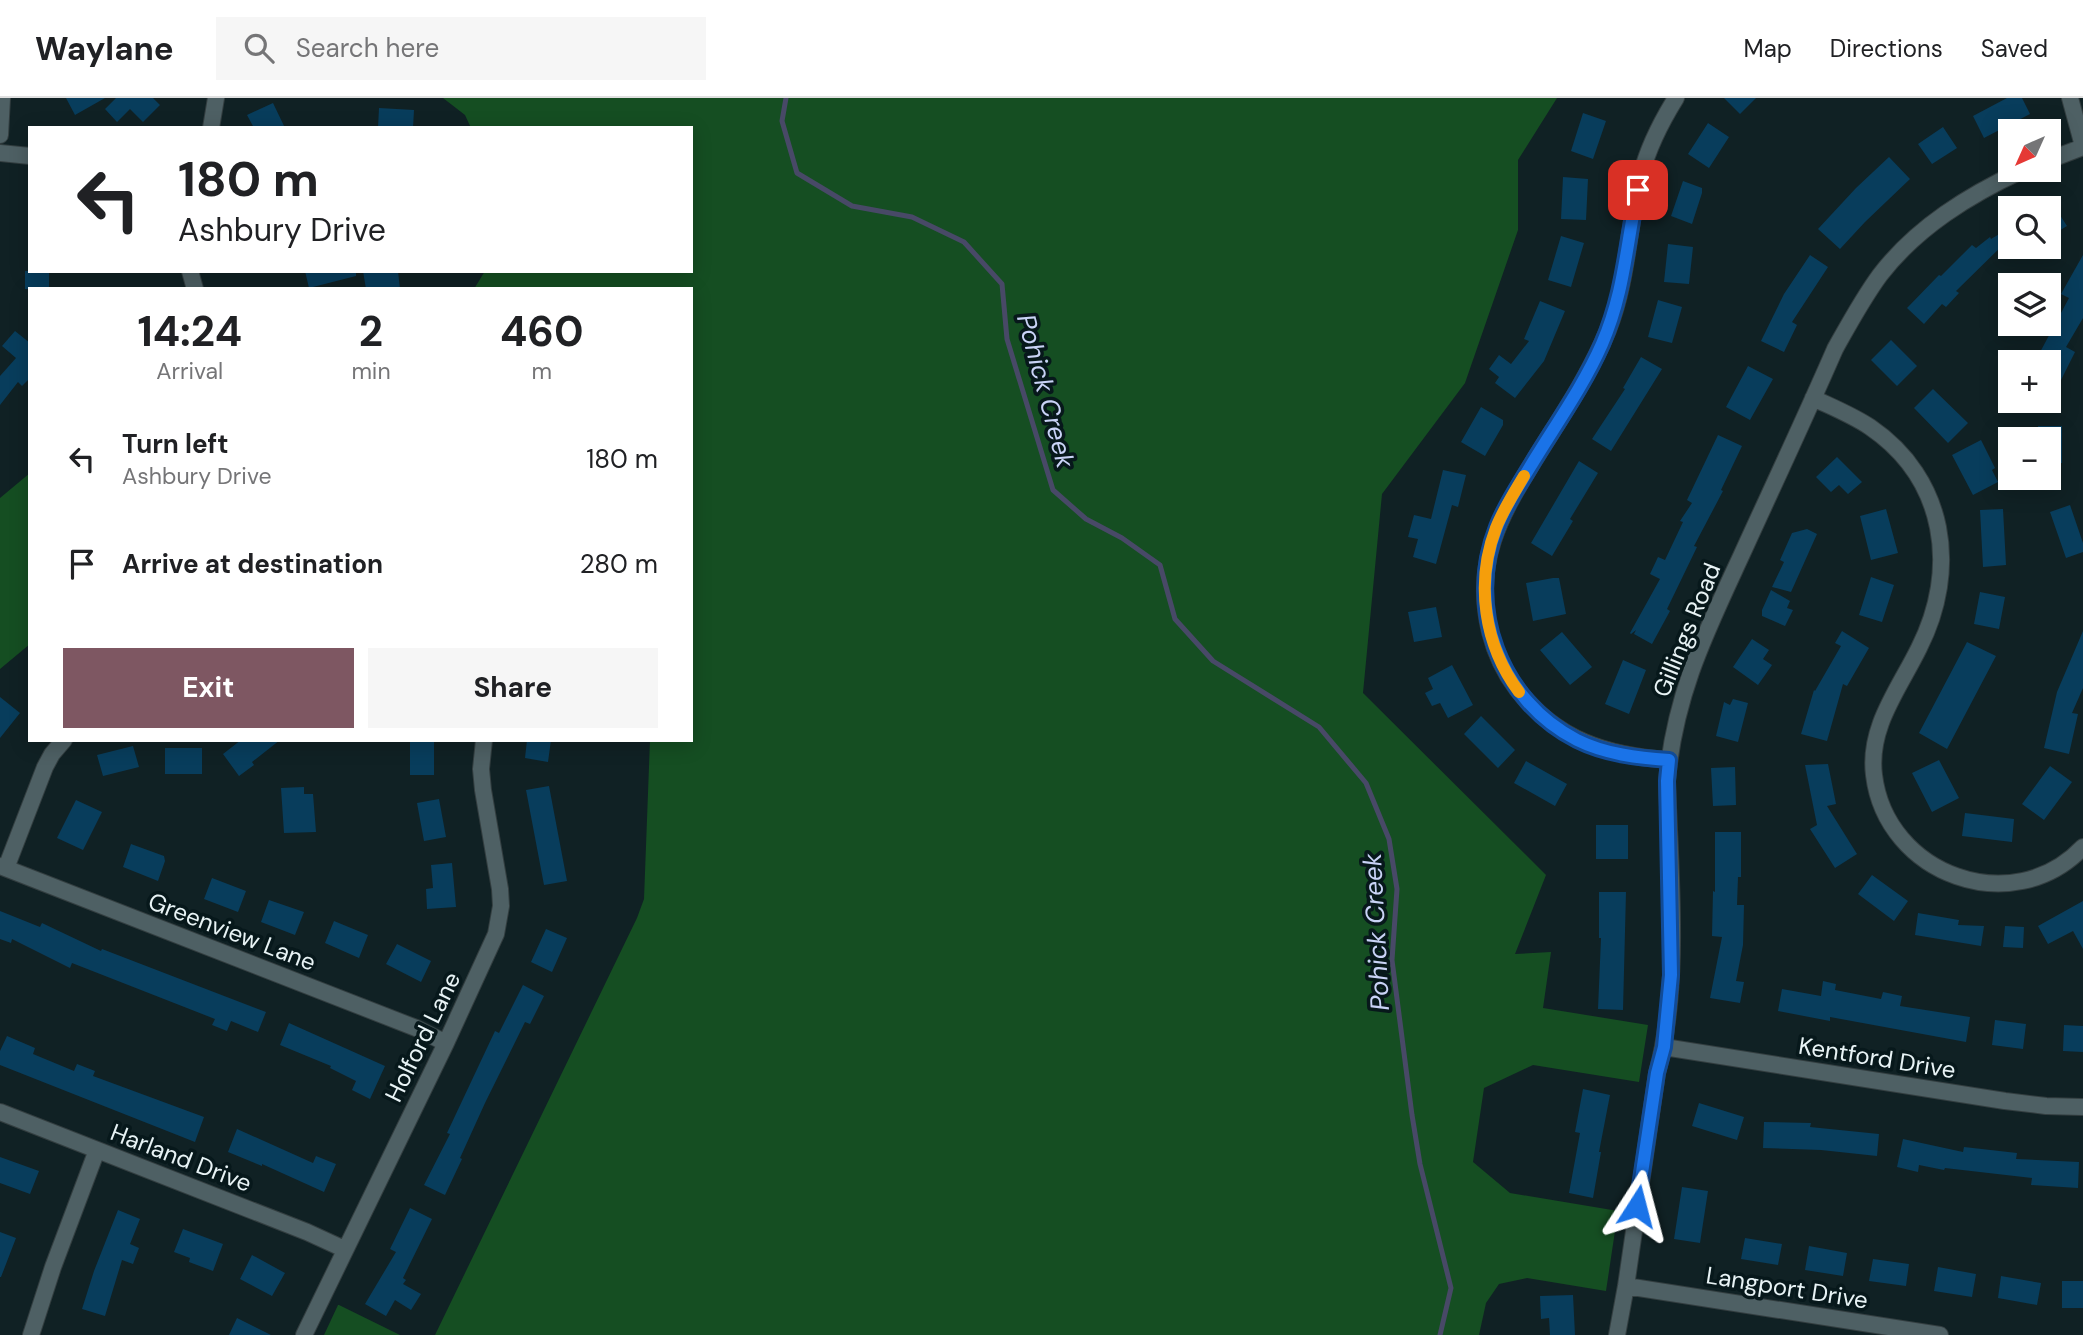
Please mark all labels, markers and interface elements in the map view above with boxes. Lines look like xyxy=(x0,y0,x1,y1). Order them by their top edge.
search box xyxy=(216,17,706,80)
text: Waylane xyxy=(35,27,174,70)
icon: search xyxy=(240,29,278,67)
text: Search here xyxy=(296,31,439,65)
text: Map xyxy=(1744,33,1792,64)
text: Directions xyxy=(1830,33,1943,64)
text: Saved xyxy=(1981,33,2048,64)
north arrow xyxy=(1998,119,2062,182)
map controls xyxy=(1998,119,2061,490)
text: 180 m xyxy=(178,147,319,211)
icon: left xyxy=(63,154,154,245)
pin xyxy=(1608,160,1668,220)
icon: arrive xyxy=(1619,171,1657,209)
button: search xyxy=(1998,196,2061,259)
text: Ashbury Drive xyxy=(178,209,386,251)
button: layers xyxy=(1998,273,2061,336)
text: 14:24 xyxy=(137,304,242,359)
text: 2 xyxy=(359,304,383,359)
text: 460 xyxy=(500,304,584,359)
water label: Pohick Creek xyxy=(1009,310,1083,472)
button: + xyxy=(1998,350,2061,413)
text: Arrival xyxy=(156,356,223,386)
text: min xyxy=(351,356,391,386)
text: m xyxy=(532,356,552,386)
text: Turn left xyxy=(122,427,229,461)
button: − xyxy=(1998,427,2061,490)
icon: left xyxy=(63,440,101,478)
text: 180 m xyxy=(586,442,658,476)
text: Ashbury Drive xyxy=(122,461,272,491)
icon: arrive xyxy=(63,545,101,583)
text: Arrive at destination xyxy=(122,547,383,581)
text: 280 m xyxy=(580,547,658,581)
street label: Gillings Road xyxy=(1646,558,1727,701)
button: Exit xyxy=(63,648,354,728)
button: Share xyxy=(368,648,658,728)
water label: Pohick Creek xyxy=(1355,852,1397,1012)
street label: Greenview Lane xyxy=(144,885,320,978)
street label: Holford Lane xyxy=(378,967,467,1107)
street label: Kentford Drive xyxy=(1796,1030,1958,1085)
street label: Harland Drive xyxy=(106,1116,256,1199)
position arrow xyxy=(1600,1169,1674,1243)
street label: Langport Drive xyxy=(1704,1259,1870,1316)

